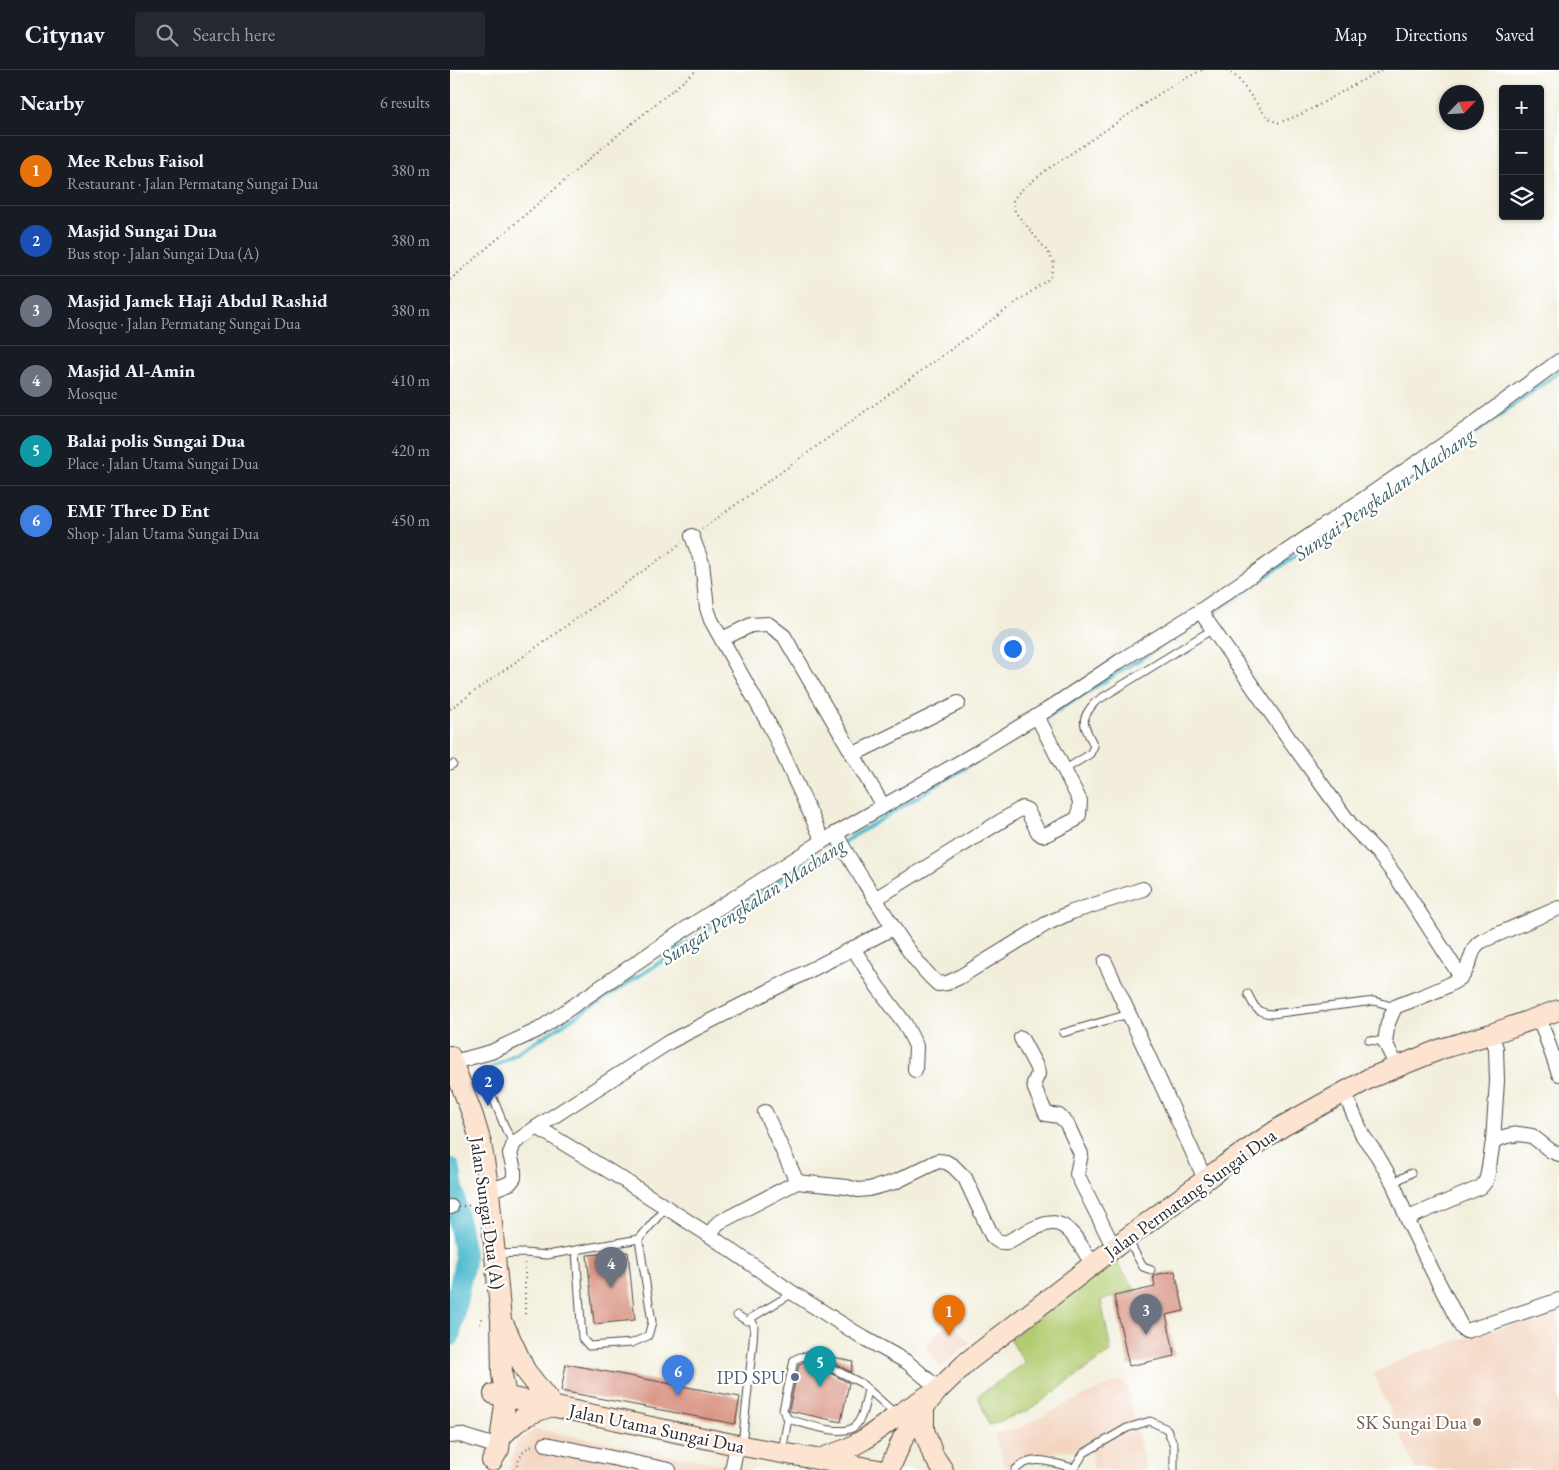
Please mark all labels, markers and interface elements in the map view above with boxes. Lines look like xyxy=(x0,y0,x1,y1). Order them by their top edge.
search box xyxy=(135,12,485,57)
text: Citynav xyxy=(25,19,105,50)
icon: search xyxy=(153,21,181,49)
text: Search here xyxy=(193,22,275,47)
text: Map xyxy=(1335,23,1367,46)
text: Directions xyxy=(1395,23,1467,46)
text: Saved xyxy=(1495,23,1534,46)
north arrow xyxy=(1439,85,1484,130)
map controls xyxy=(1499,85,1544,220)
button: + xyxy=(1499,85,1544,130)
text: Nearby xyxy=(20,89,84,116)
text: 6 results xyxy=(380,92,430,113)
button: − xyxy=(1499,130,1544,175)
text: Mee Rebus Faisol xyxy=(67,148,204,173)
text: 1 xyxy=(32,160,40,181)
text: 380 m xyxy=(391,160,430,181)
text: Restaurant · Jalan Permatang Sungai Dua xyxy=(67,173,318,194)
button: layers xyxy=(1499,175,1544,220)
text: Masjid Sungai Dua xyxy=(67,218,217,243)
text: 2 xyxy=(32,230,40,251)
text: 380 m xyxy=(391,230,430,251)
text: Bus stop · Jalan Sungai Dua (A) xyxy=(67,243,259,264)
text: Masjid Jamek Haji Abdul Rashid xyxy=(67,288,328,313)
text: 3 xyxy=(32,300,40,321)
text: 380 m xyxy=(391,300,430,321)
text: Mosque · Jalan Permatang Sungai Dua xyxy=(67,313,301,334)
text: Masjid Al-Amin xyxy=(67,358,195,383)
text: 4 xyxy=(32,370,40,391)
text: 410 m xyxy=(391,370,430,391)
text: Mosque xyxy=(67,383,117,404)
water label: Sungai Pengkalan Machang xyxy=(1288,421,1480,567)
text: Balai polis Sungai Dua xyxy=(67,428,245,453)
text: 5 xyxy=(32,440,40,461)
text: 420 m xyxy=(391,440,430,461)
text: Place · Jalan Utama Sungai Dua xyxy=(67,453,259,474)
text: EMF Three D Ent xyxy=(67,498,210,523)
text: 6 xyxy=(32,510,40,531)
text: 450 m xyxy=(391,510,430,531)
text: Shop · Jalan Utama Sungai Dua xyxy=(67,523,259,544)
your location xyxy=(1000,636,1026,662)
water label: Sungai Pengkalan Machang xyxy=(655,831,851,971)
pin: 2 xyxy=(472,1065,504,1106)
street label: Jalan Permatang Sungai Dua xyxy=(1098,1122,1281,1265)
street label: Jalan Sungai Dua (A) xyxy=(464,1133,511,1291)
pin: 4 xyxy=(595,1247,627,1288)
pin: 3 xyxy=(1130,1294,1162,1335)
pin: 1 xyxy=(933,1295,965,1336)
pin: 5 xyxy=(804,1346,836,1387)
pin: 6 xyxy=(662,1355,694,1396)
place label: IPD SPU xyxy=(717,1365,785,1390)
marker: IPD SPU xyxy=(789,1371,801,1383)
street label: Jalan Utama Sungai Dua xyxy=(565,1397,747,1459)
place label: SK Sungai Dua xyxy=(1356,1410,1467,1435)
marker: SK Sungai Dua xyxy=(1471,1416,1483,1428)

